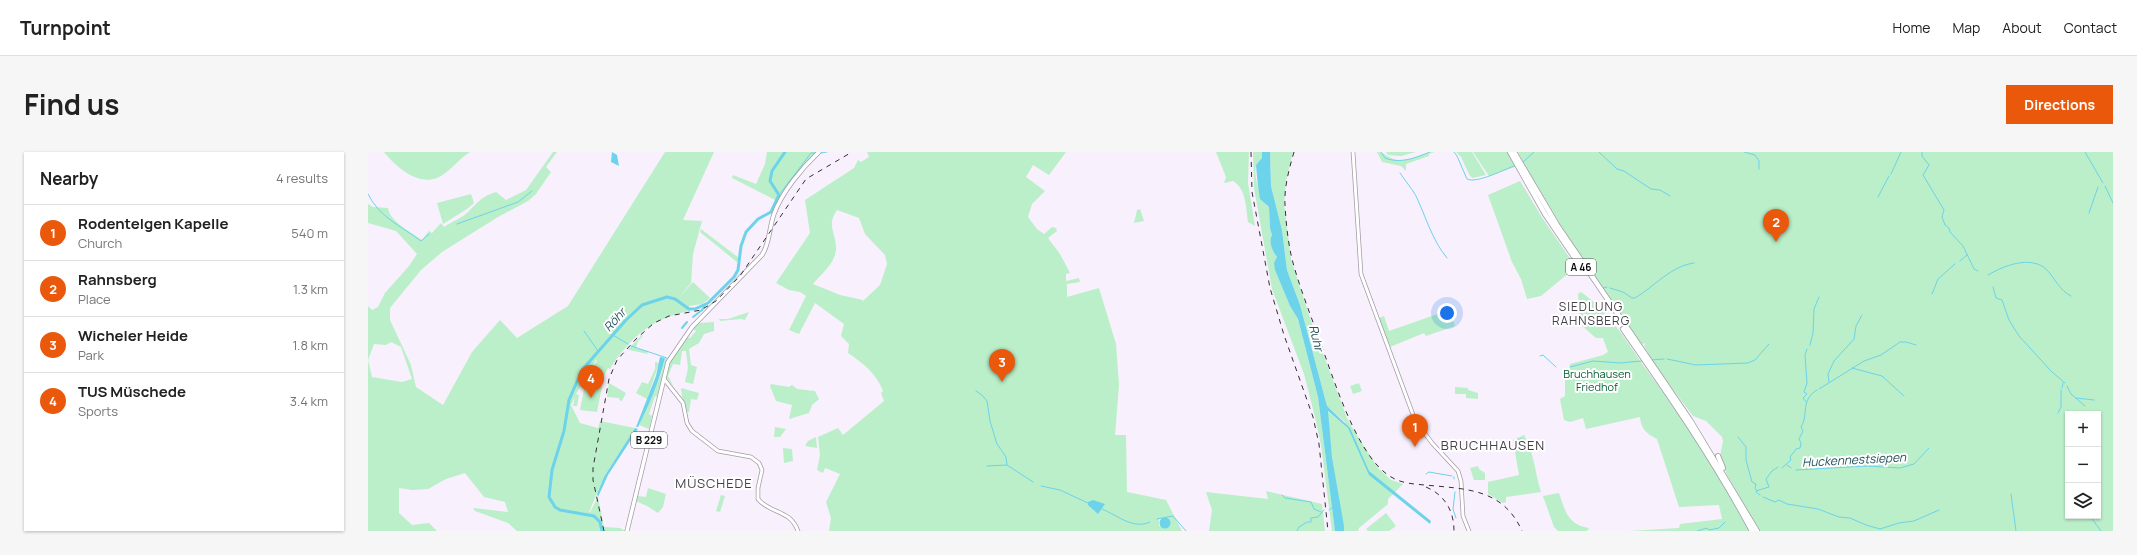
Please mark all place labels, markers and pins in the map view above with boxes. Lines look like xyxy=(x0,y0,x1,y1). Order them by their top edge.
pin: 2 xyxy=(1763,209,1789,242)
pin: 3 xyxy=(989,349,1015,382)
pin: 4 xyxy=(578,365,604,398)
pin: 1 xyxy=(1402,414,1428,447)

